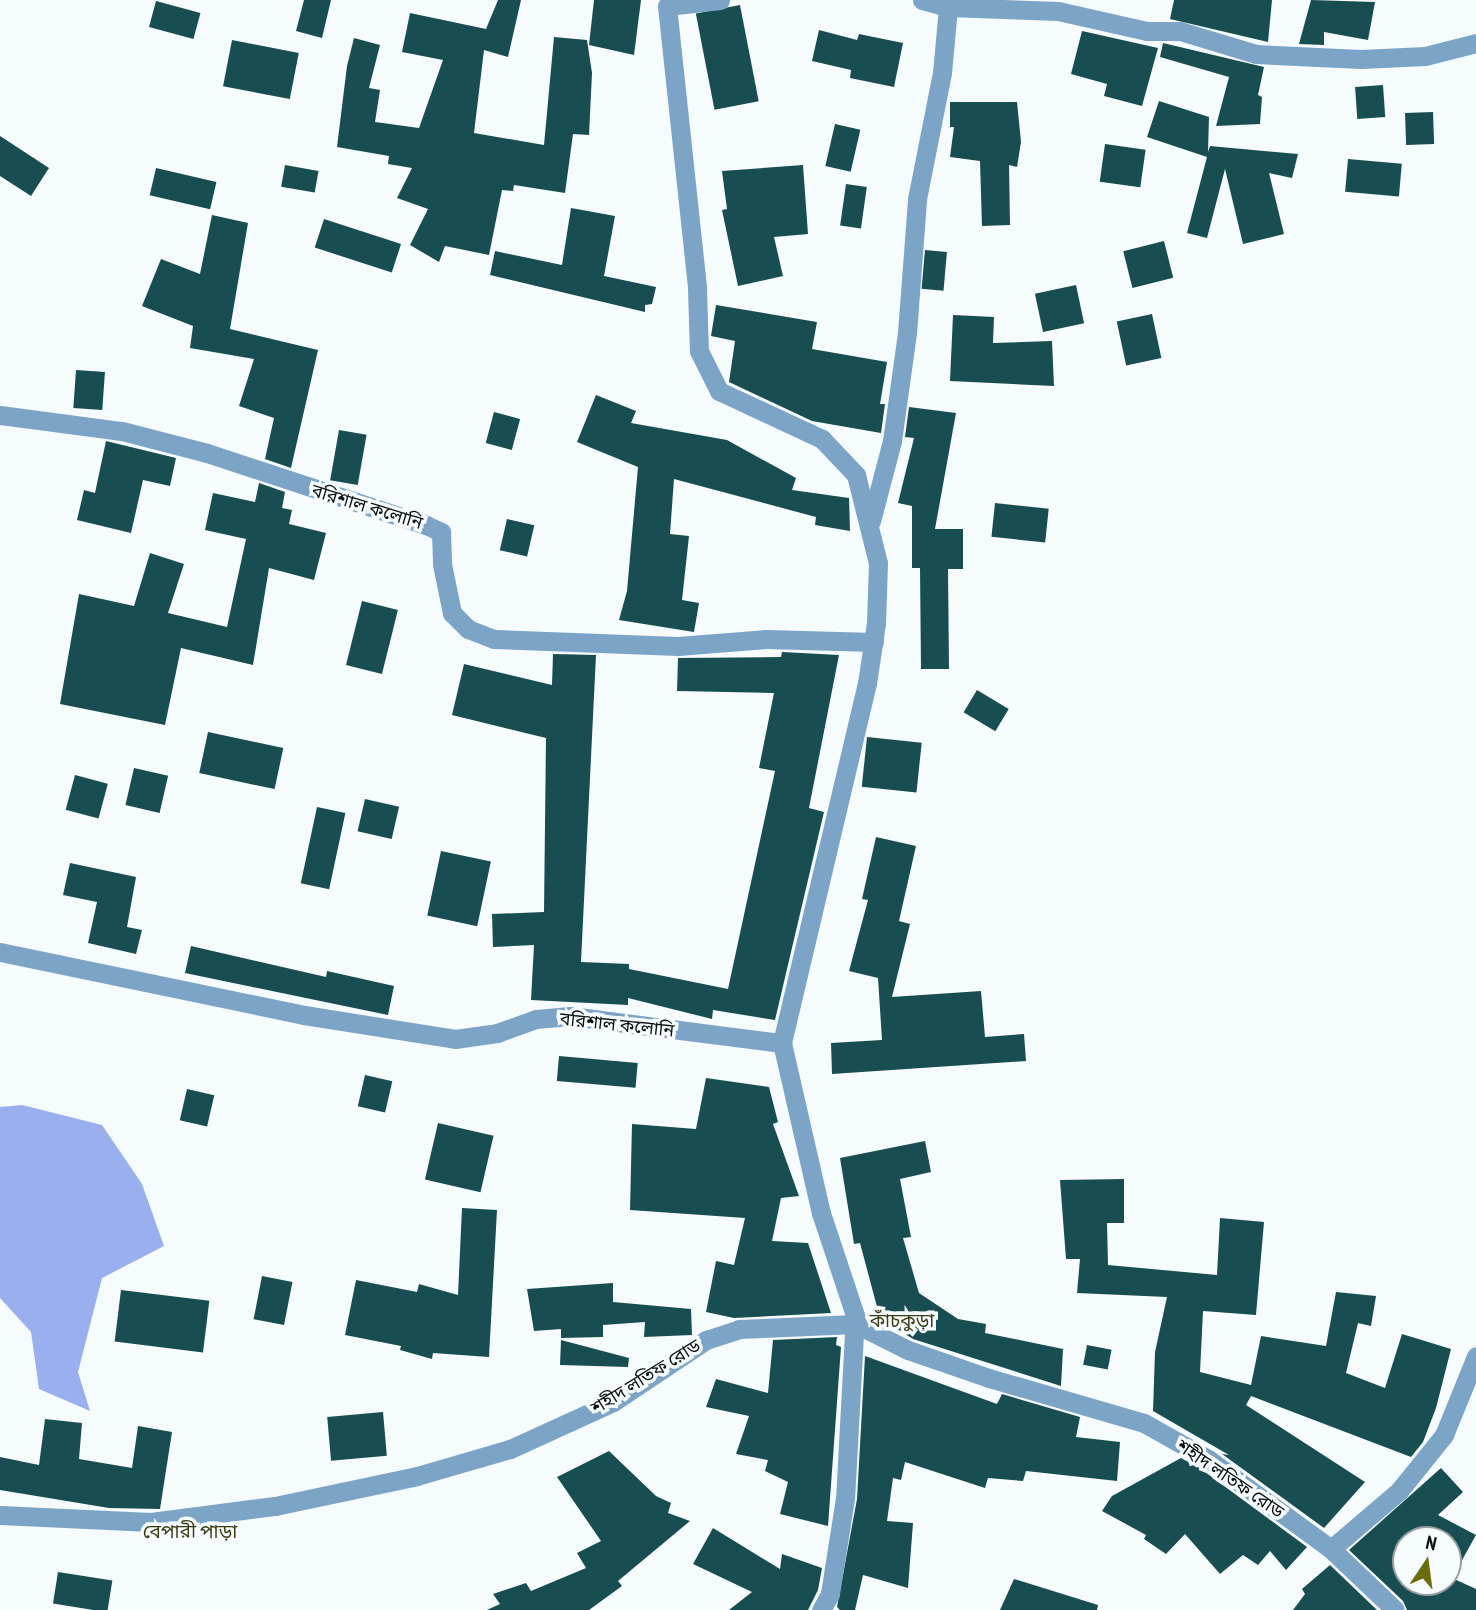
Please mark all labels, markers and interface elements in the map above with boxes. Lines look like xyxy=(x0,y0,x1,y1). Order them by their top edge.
street label: বরিশাল কলোনি xyxy=(309,480,425,534)
street label: বরিশাল কলোনি xyxy=(559,1008,675,1042)
district label: কাঁচকুড়া xyxy=(870,1310,934,1332)
street label: শহীদ লতিফ রোড xyxy=(587,1335,705,1419)
street label: শহীদ লতিফ রোড xyxy=(1172,1435,1288,1523)
district label: বেপারী পাড়া xyxy=(143,1521,237,1543)
north arrow xyxy=(1392,1526,1462,1596)
text: N xyxy=(1424,1530,1439,1555)

